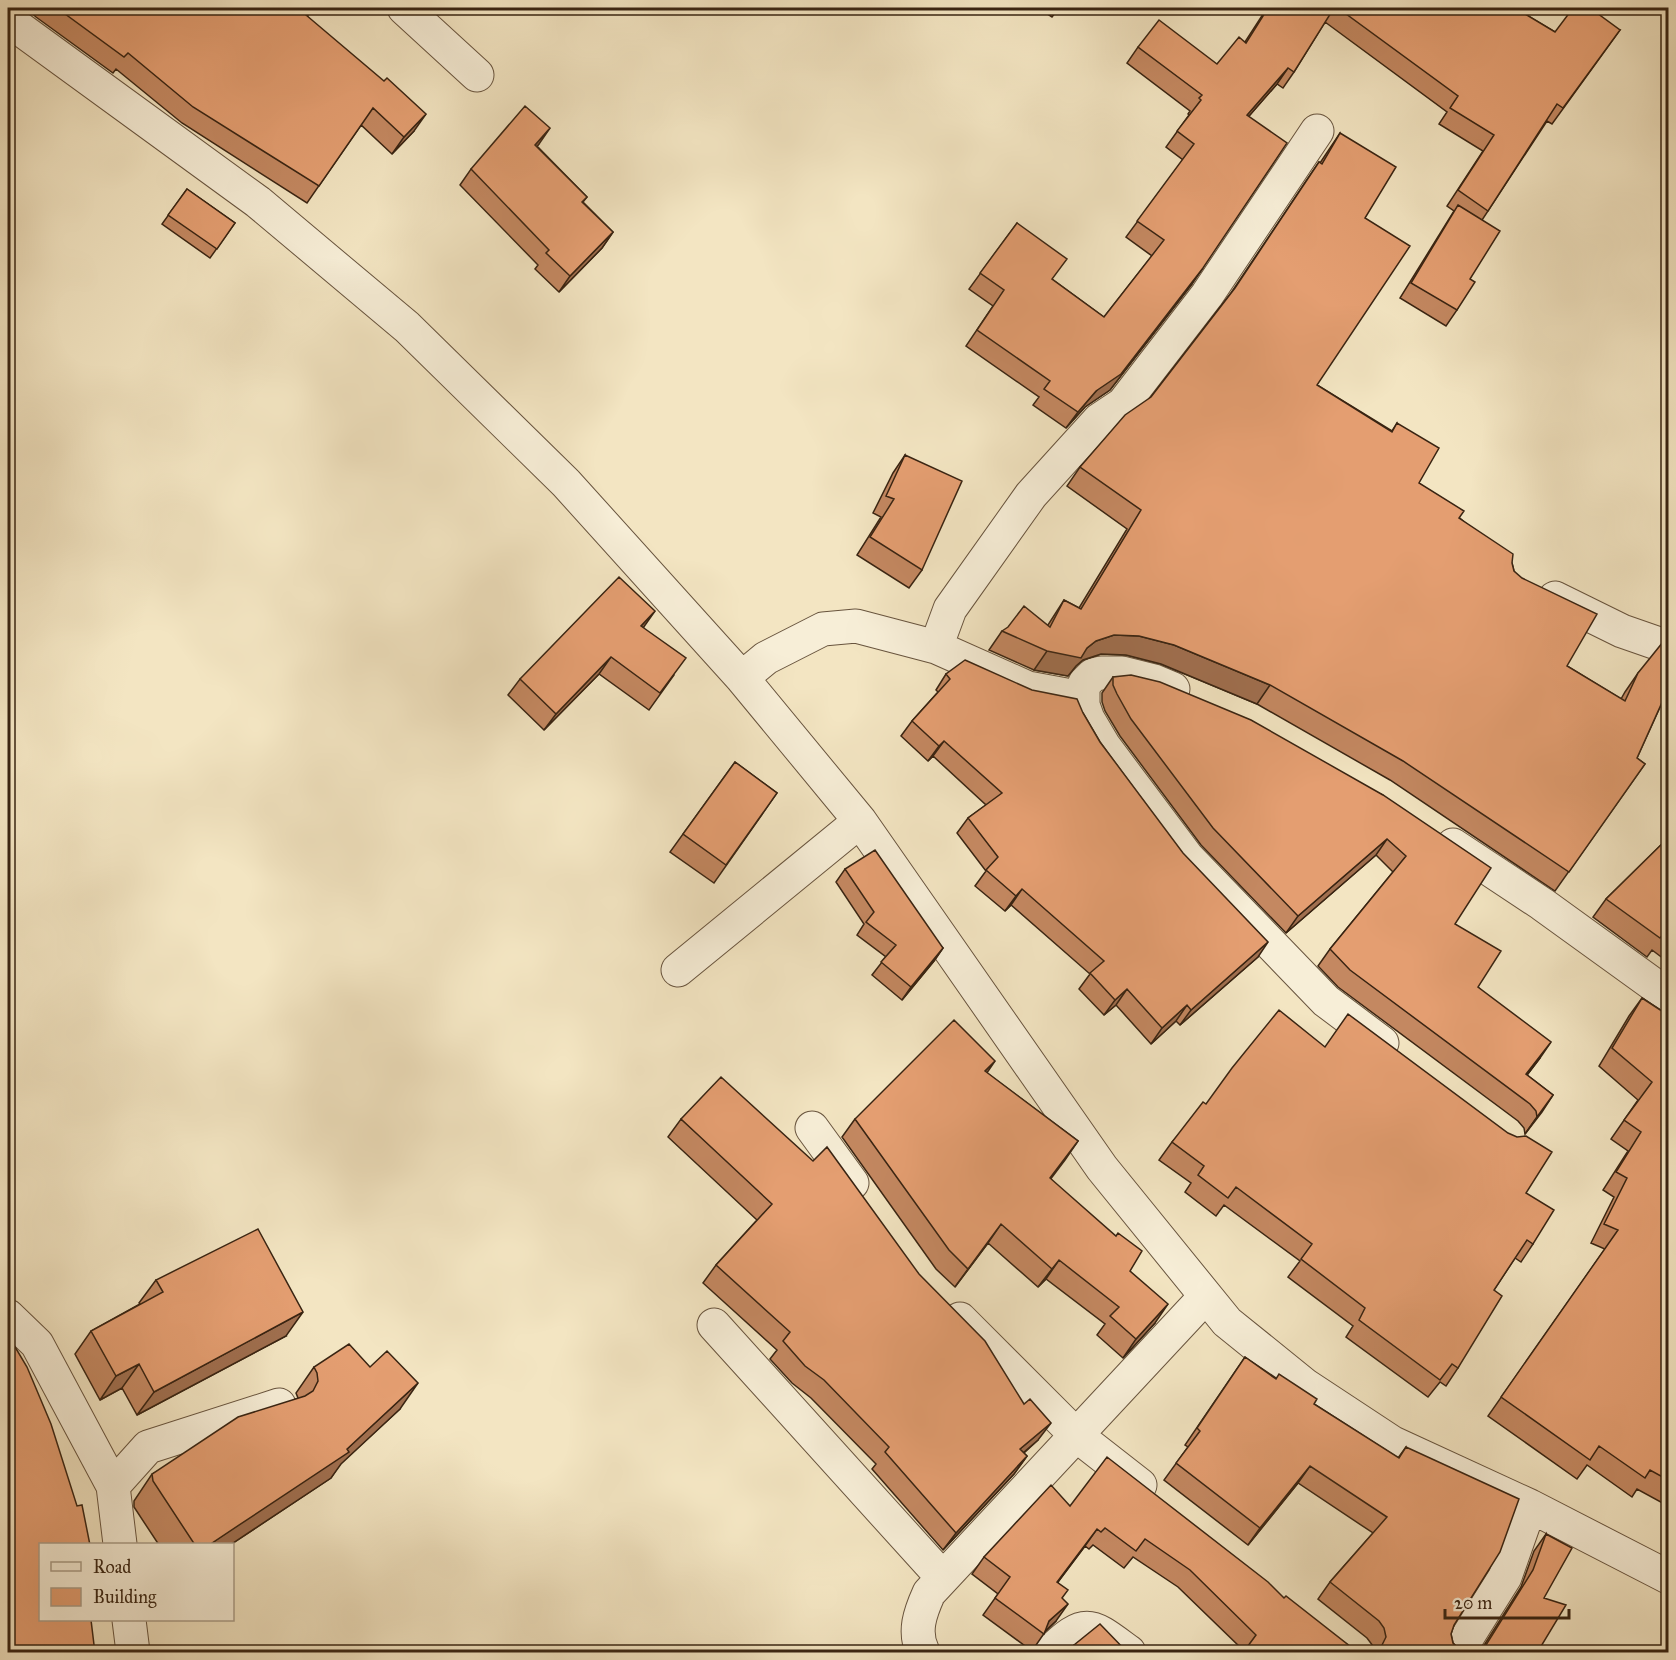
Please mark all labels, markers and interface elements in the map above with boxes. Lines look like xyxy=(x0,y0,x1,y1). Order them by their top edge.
legend xyxy=(39,1543,234,1621)
text: Road xyxy=(93,1556,131,1578)
scale bar xyxy=(1445,1582,1570,1620)
text: Building xyxy=(93,1586,157,1609)
text: 20 m xyxy=(1454,1592,1492,1614)

